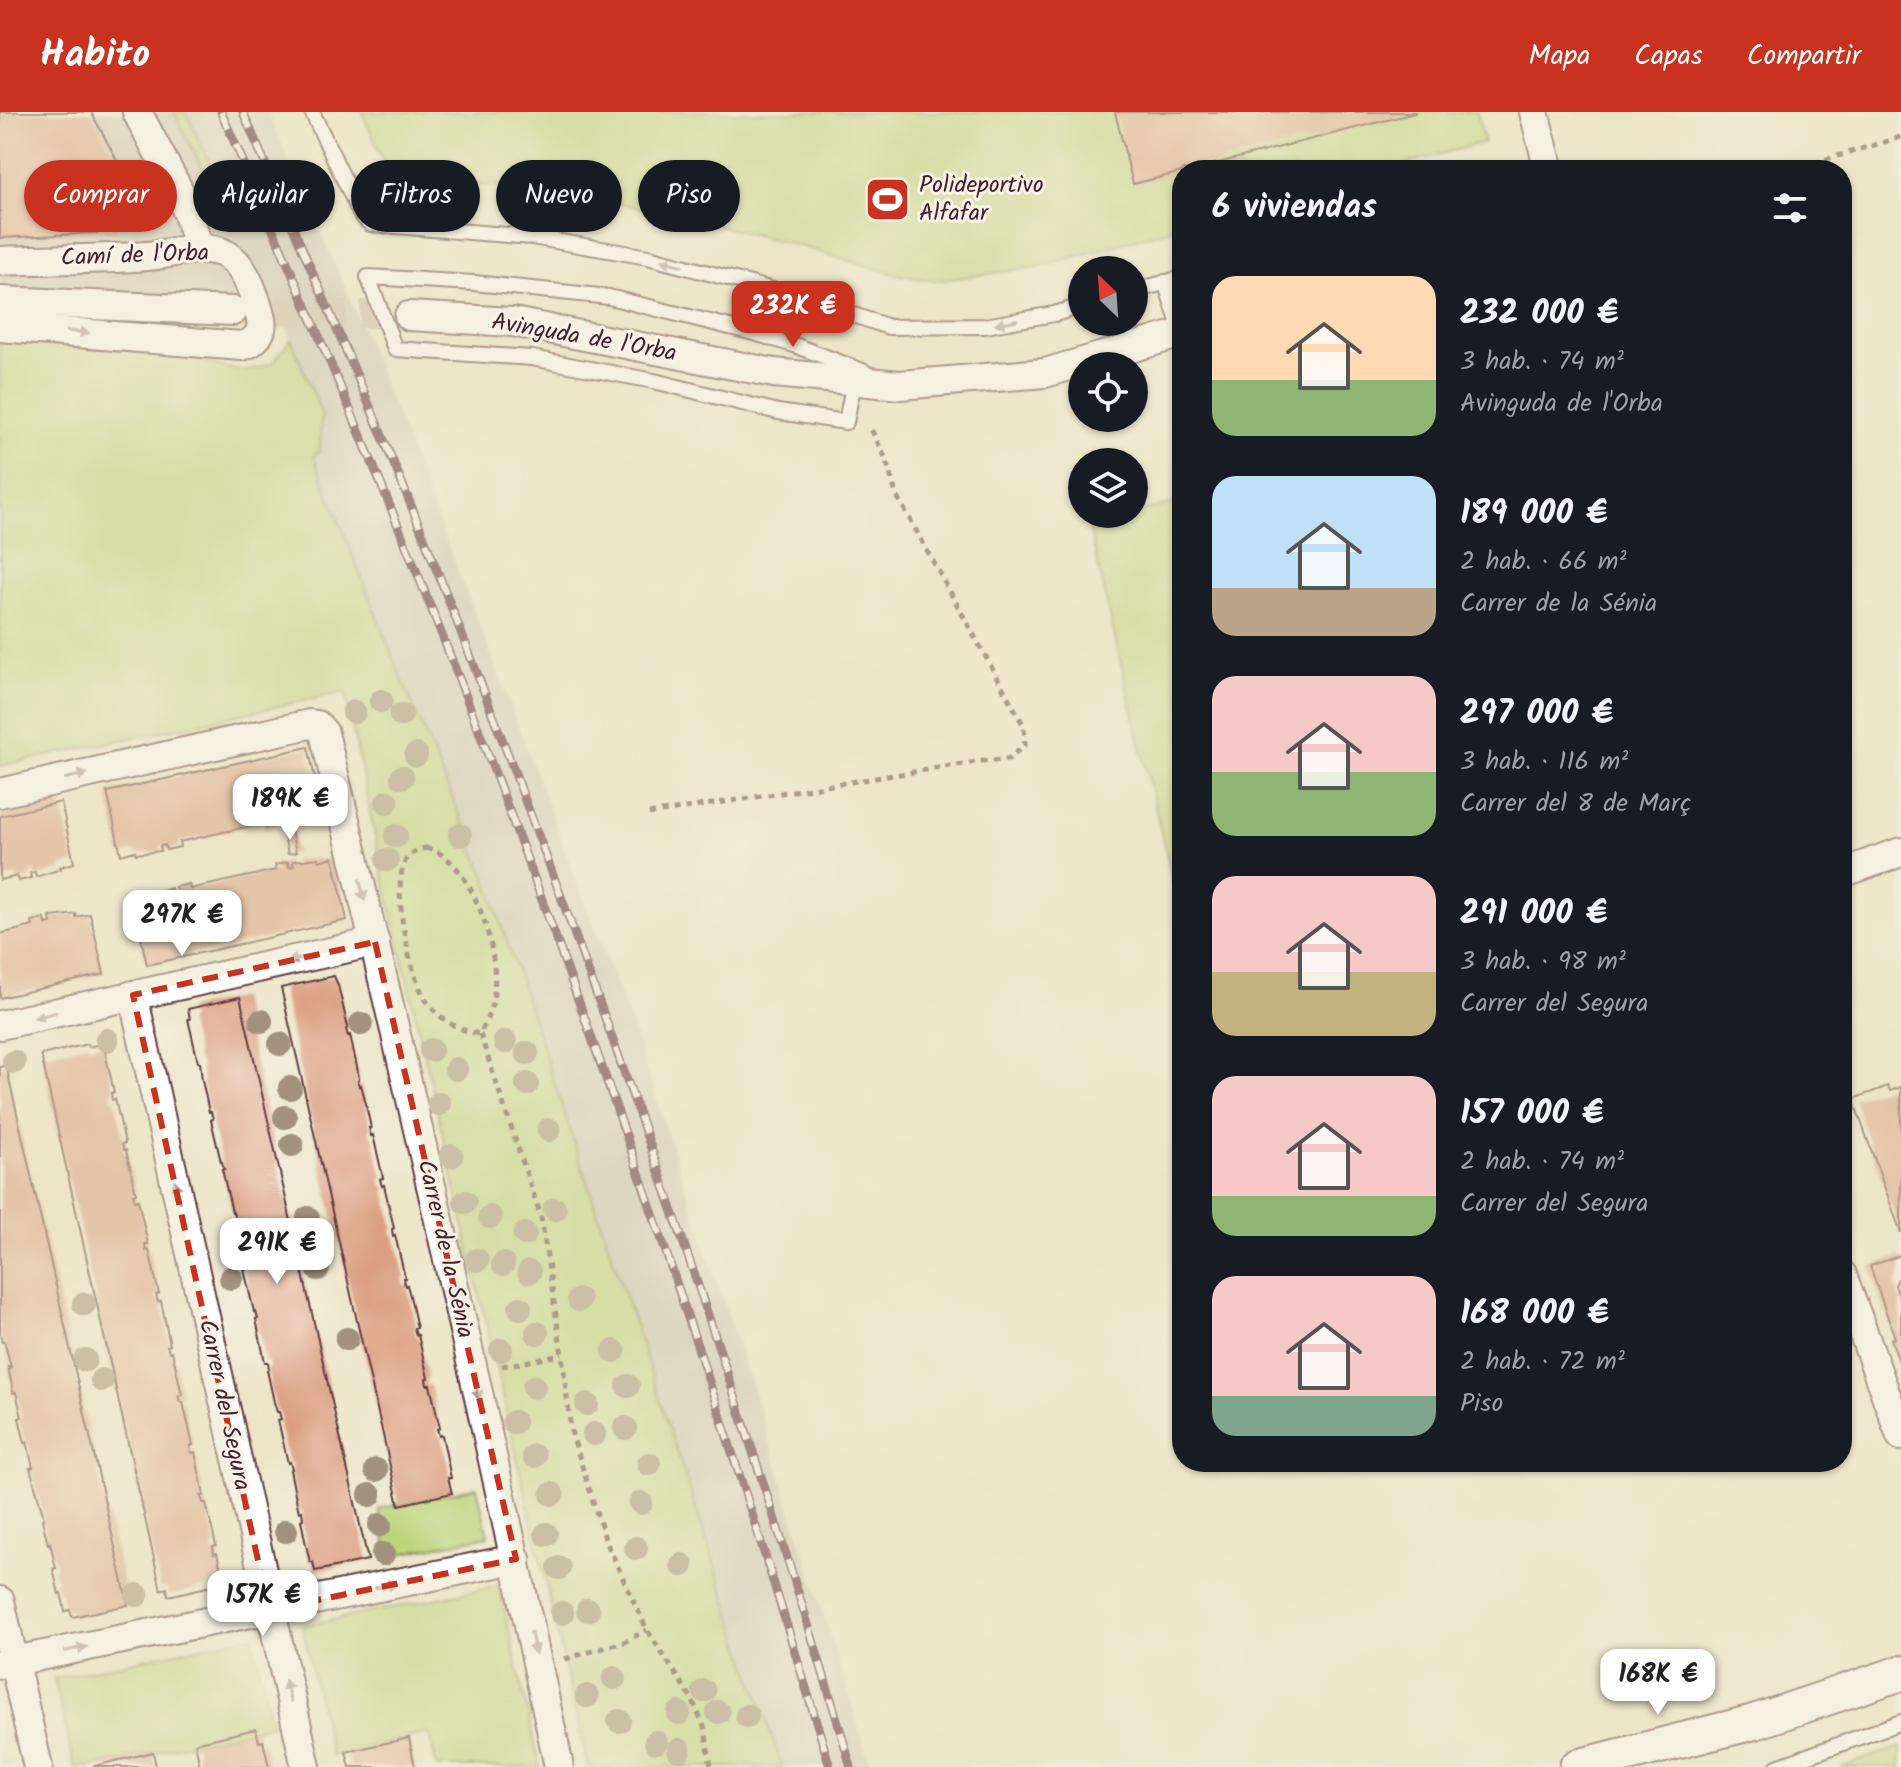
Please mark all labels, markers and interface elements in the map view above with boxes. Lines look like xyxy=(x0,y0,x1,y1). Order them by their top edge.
text: Habito xyxy=(40,26,150,86)
text: Mapa xyxy=(1529,34,1590,79)
text: Capas xyxy=(1634,34,1703,79)
text: Compartir xyxy=(1747,34,1861,79)
chip: Comprar xyxy=(24,160,177,232)
chip: Alquilar xyxy=(193,160,335,232)
chip: Filtros xyxy=(351,160,480,232)
chip: Nuevo xyxy=(496,160,622,232)
chip: Piso xyxy=(638,160,740,232)
place label: Polideportivo Alfafar xyxy=(919,166,1044,233)
sports icon: Polideportivo Alfafar xyxy=(864,175,912,223)
text: 6 viviendas xyxy=(1212,181,1377,235)
icon: filters xyxy=(1768,186,1812,230)
street label: Camí de l'Orba xyxy=(60,234,210,278)
one-way arrow xyxy=(659,256,683,269)
north arrow xyxy=(1068,256,1148,336)
map controls xyxy=(1068,256,1148,528)
pin: 232K € xyxy=(728,281,858,349)
text: 232K € xyxy=(750,286,836,328)
text: 232 000 € xyxy=(1460,287,1618,341)
street label: Avinguda de l'Orba xyxy=(488,303,680,373)
icon: home xyxy=(1276,308,1372,404)
one-way arrow xyxy=(993,317,1018,329)
one-way arrow xyxy=(66,326,91,339)
text: 3 hab. · 74 m² xyxy=(1460,341,1624,383)
button: locate xyxy=(1068,352,1148,432)
text: Avinguda de l'Orba xyxy=(1460,383,1663,425)
button: layers xyxy=(1068,448,1148,528)
text: 189 000 € xyxy=(1460,487,1608,541)
icon: home xyxy=(1276,508,1372,604)
text: 2 hab. · 66 m² xyxy=(1460,541,1627,583)
text: Carrer de la Sénia xyxy=(1460,583,1657,625)
text: 297 000 € xyxy=(1460,687,1613,741)
icon: home xyxy=(1276,708,1372,804)
text: 3 hab. · 116 m² xyxy=(1460,741,1628,783)
one-way arrow xyxy=(64,769,89,782)
pin: 189K € xyxy=(225,774,355,842)
text: 189K € xyxy=(251,779,329,821)
text: Carrer del 8 de Març xyxy=(1460,783,1691,825)
one-way arrow xyxy=(357,878,369,903)
text: 291 000 € xyxy=(1460,887,1607,941)
pin: 297K € xyxy=(117,890,247,958)
text: 297K € xyxy=(141,895,223,937)
icon: home xyxy=(1276,908,1372,1004)
text: 3 hab. · 98 m² xyxy=(1460,941,1626,983)
one-way arrow xyxy=(286,953,311,966)
text: Carrer del Segura xyxy=(1460,983,1648,1025)
one-way arrow xyxy=(32,1009,57,1022)
text: 157 000 € xyxy=(1460,1087,1604,1141)
icon: home xyxy=(1276,1108,1372,1204)
text: 2 hab. · 74 m² xyxy=(1460,1141,1624,1183)
street label: Carrer de la Sénia xyxy=(406,1156,484,1342)
one-way arrow xyxy=(170,1179,183,1204)
text: Carrer del Segura xyxy=(1460,1183,1648,1225)
pin: 291K € xyxy=(212,1218,342,1286)
text: 291K € xyxy=(238,1223,316,1265)
text: 168 000 € xyxy=(1460,1287,1609,1341)
icon: home xyxy=(1276,1308,1372,1404)
street label: Carrer del Segura xyxy=(187,1316,261,1494)
text: 2 hab. · 72 m² xyxy=(1460,1341,1625,1383)
one-way arrow xyxy=(471,1377,484,1402)
text: Piso xyxy=(1460,1383,1503,1425)
pin: 157K € xyxy=(198,1570,328,1638)
text: 157K € xyxy=(225,1575,301,1617)
one-way arrow xyxy=(374,1579,399,1592)
one-way arrow xyxy=(527,1631,540,1656)
one-way arrow xyxy=(64,1642,89,1655)
pin: 168K € xyxy=(1593,1649,1723,1717)
text: 168K € xyxy=(1618,1654,1698,1696)
one-way arrow xyxy=(281,1678,294,1703)

